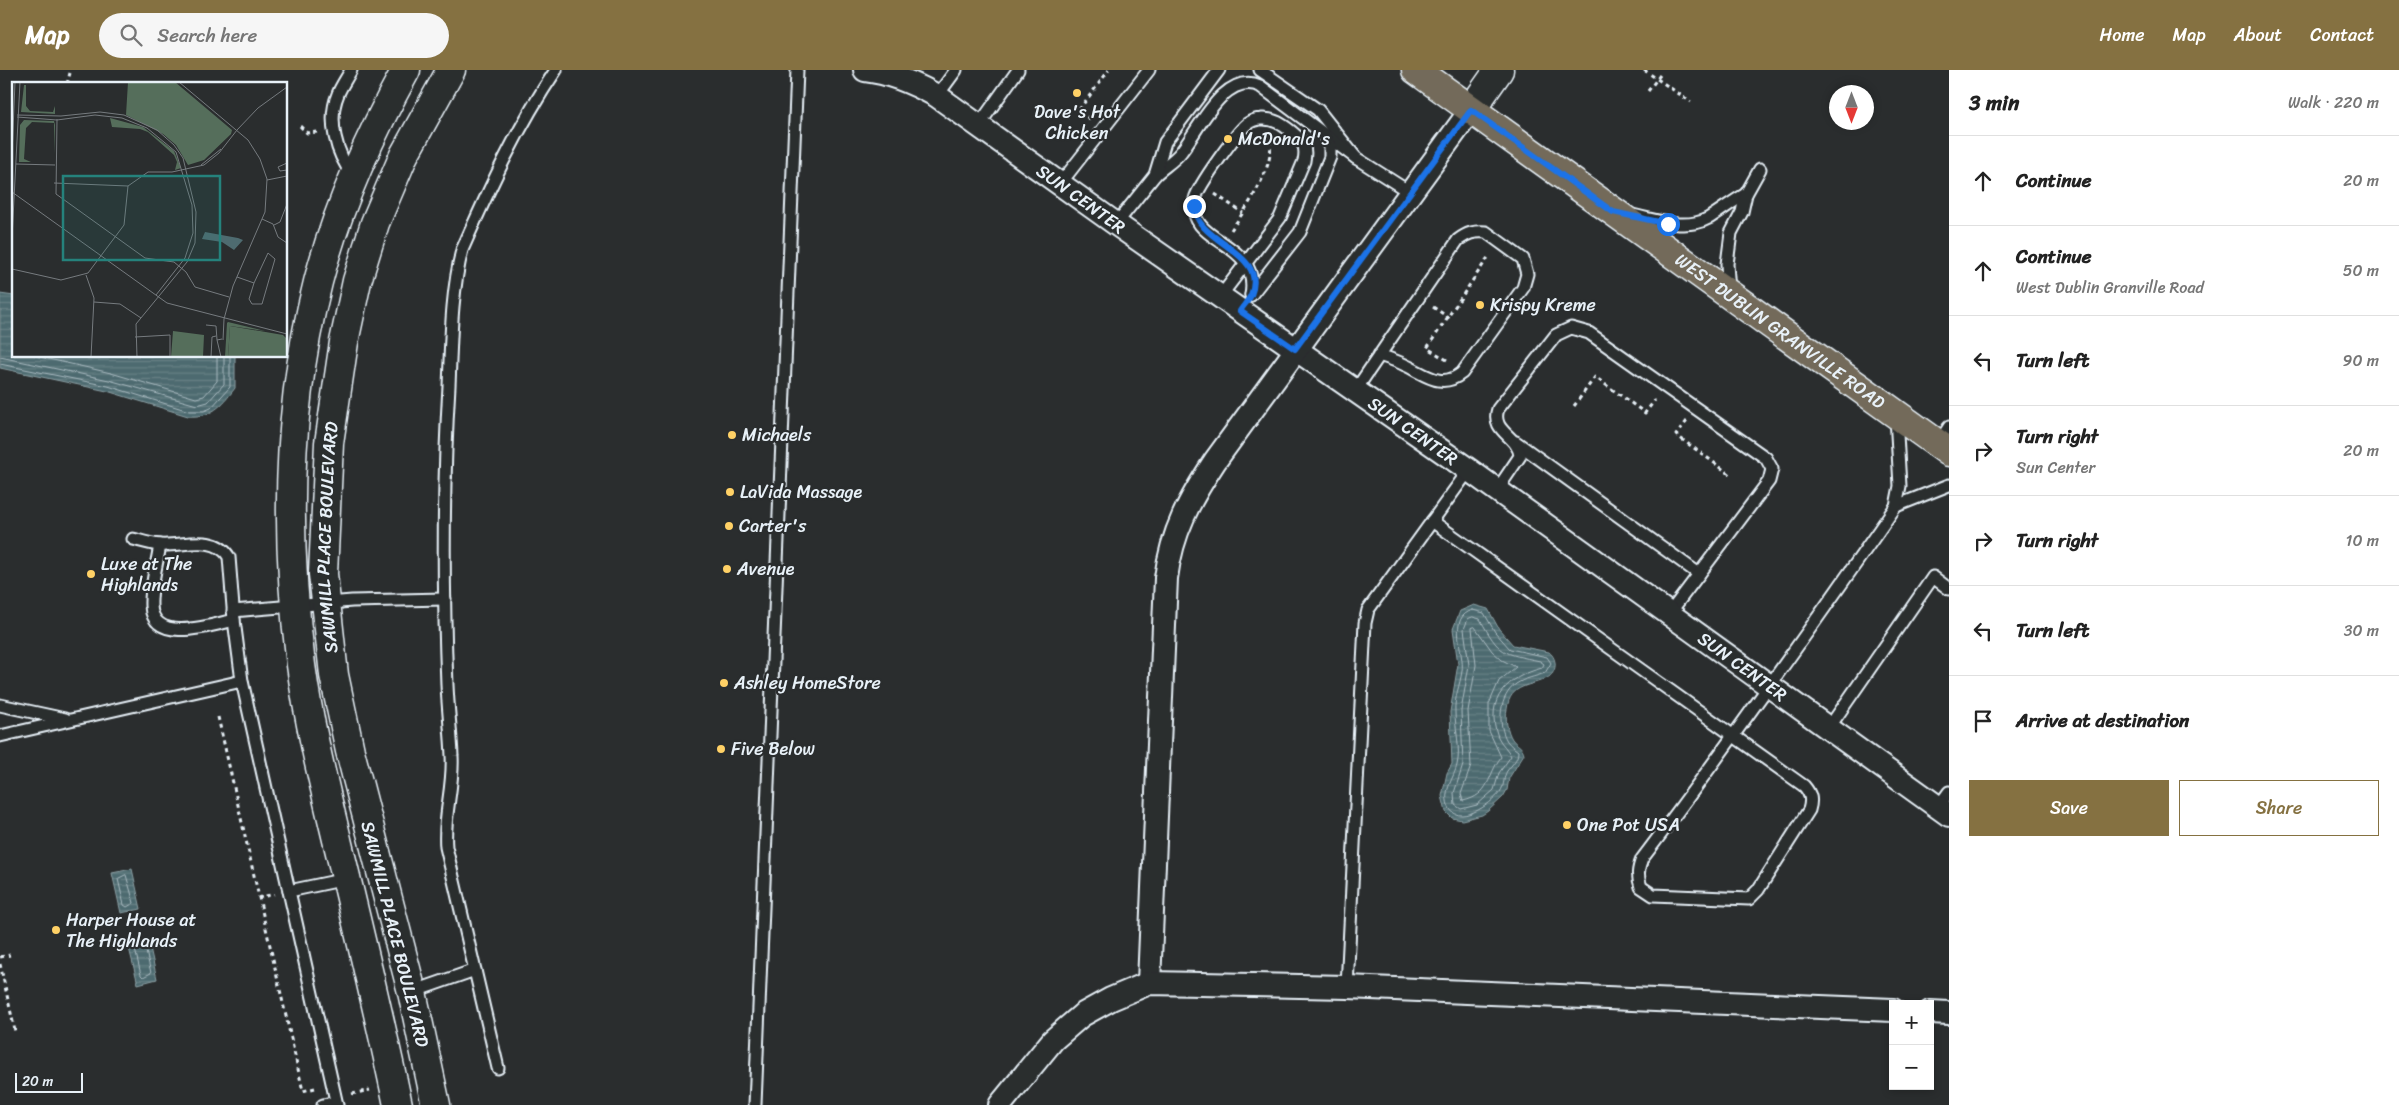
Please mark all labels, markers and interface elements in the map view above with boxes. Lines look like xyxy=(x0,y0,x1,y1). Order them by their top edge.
search box xyxy=(99,13,449,58)
text: Map xyxy=(25,14,69,56)
text: Search here xyxy=(157,19,257,52)
text: Home xyxy=(2100,19,2145,51)
text: Map xyxy=(2173,19,2206,51)
text: About xyxy=(2234,19,2282,51)
text: Contact xyxy=(2310,19,2374,51)
icon: search xyxy=(117,21,145,49)
inset map xyxy=(12,82,288,358)
text: 3 min xyxy=(1969,84,2019,122)
north arrow xyxy=(1829,85,1874,130)
marker: Dave's Hot Chicken xyxy=(1071,87,1083,99)
text: Walk · 220 m xyxy=(2288,88,2379,117)
place label: Dave's Hot Chicken xyxy=(1034,96,1121,149)
place label: McDonald's xyxy=(1238,123,1331,155)
marker: McDonald's xyxy=(1222,133,1234,145)
street label: SUN CENTER xyxy=(1029,156,1133,242)
text: Continue xyxy=(2016,164,2092,197)
text: 20 m xyxy=(2343,166,2379,195)
icon: ahead xyxy=(1969,167,1997,195)
route end xyxy=(1183,195,1206,218)
route start xyxy=(1657,213,1680,236)
text: Continue xyxy=(2016,240,2092,273)
street label: WEST DUBLIN GRANVILLE ROAD xyxy=(1668,244,1892,418)
text: 50 m xyxy=(2343,256,2379,285)
icon: ahead xyxy=(1969,257,1997,285)
text: West Dublin Granville Road xyxy=(2016,273,2204,302)
place label: Krispy Kreme xyxy=(1490,289,1596,321)
marker: Krispy Kreme xyxy=(1474,299,1486,311)
text: Turn left xyxy=(2016,344,2089,377)
text: 90 m xyxy=(2343,346,2379,375)
icon: left xyxy=(1969,347,1997,375)
street label: SUN CENTER xyxy=(1361,388,1465,474)
street label: SAWMILL PLACE BOULEVARD xyxy=(307,419,348,655)
place label: Michaels xyxy=(742,419,812,451)
text: Turn right xyxy=(2016,420,2098,453)
marker: Michaels xyxy=(726,429,738,441)
text: 20 m xyxy=(2343,436,2379,465)
icon: right xyxy=(1969,437,1997,465)
text: Sun Center xyxy=(2016,453,2095,482)
place label: LaVida Massage xyxy=(740,476,863,508)
marker: LaVida Massage xyxy=(724,486,736,498)
place label: Carter's xyxy=(739,510,807,542)
marker: Carter's xyxy=(723,520,735,532)
text: Turn right xyxy=(2016,524,2098,557)
text: 10 m xyxy=(2346,526,2379,555)
icon: right xyxy=(1969,527,1997,555)
place label: Luxe at The Highlands xyxy=(101,548,192,601)
place label: Avenue xyxy=(736,553,795,585)
marker: Avenue xyxy=(721,563,733,575)
marker: Luxe at The Highlands xyxy=(85,568,97,580)
text: Turn left xyxy=(2016,614,2089,647)
text: 30 m xyxy=(2344,616,2379,645)
icon: left xyxy=(1969,617,1997,645)
street label: SUN CENTER xyxy=(1691,623,1794,710)
place label: Ashley HomeStore xyxy=(733,667,881,699)
marker: Ashley HomeStore xyxy=(718,677,730,689)
text: Arrive at destination xyxy=(2016,704,2189,737)
icon: arrive xyxy=(1969,707,1997,735)
place label: Five Below xyxy=(731,733,816,765)
marker: Five Below xyxy=(715,743,727,755)
button: Save xyxy=(1969,780,2169,836)
button: Share xyxy=(2179,780,2379,836)
place label: One Pot USA xyxy=(1577,809,1680,841)
street label: SAWMILL PLACE BOULEVARD xyxy=(351,818,439,1050)
marker: One Pot USA xyxy=(1561,819,1573,831)
place label: Harper House at The Highlands xyxy=(66,904,197,957)
marker: Harper House at The Highlands xyxy=(50,924,62,936)
map controls xyxy=(1889,1000,1934,1090)
button: + xyxy=(1889,1000,1934,1045)
button: − xyxy=(1889,1045,1934,1090)
text: 20 m xyxy=(22,1069,53,1094)
scale bar xyxy=(15,1070,82,1093)

